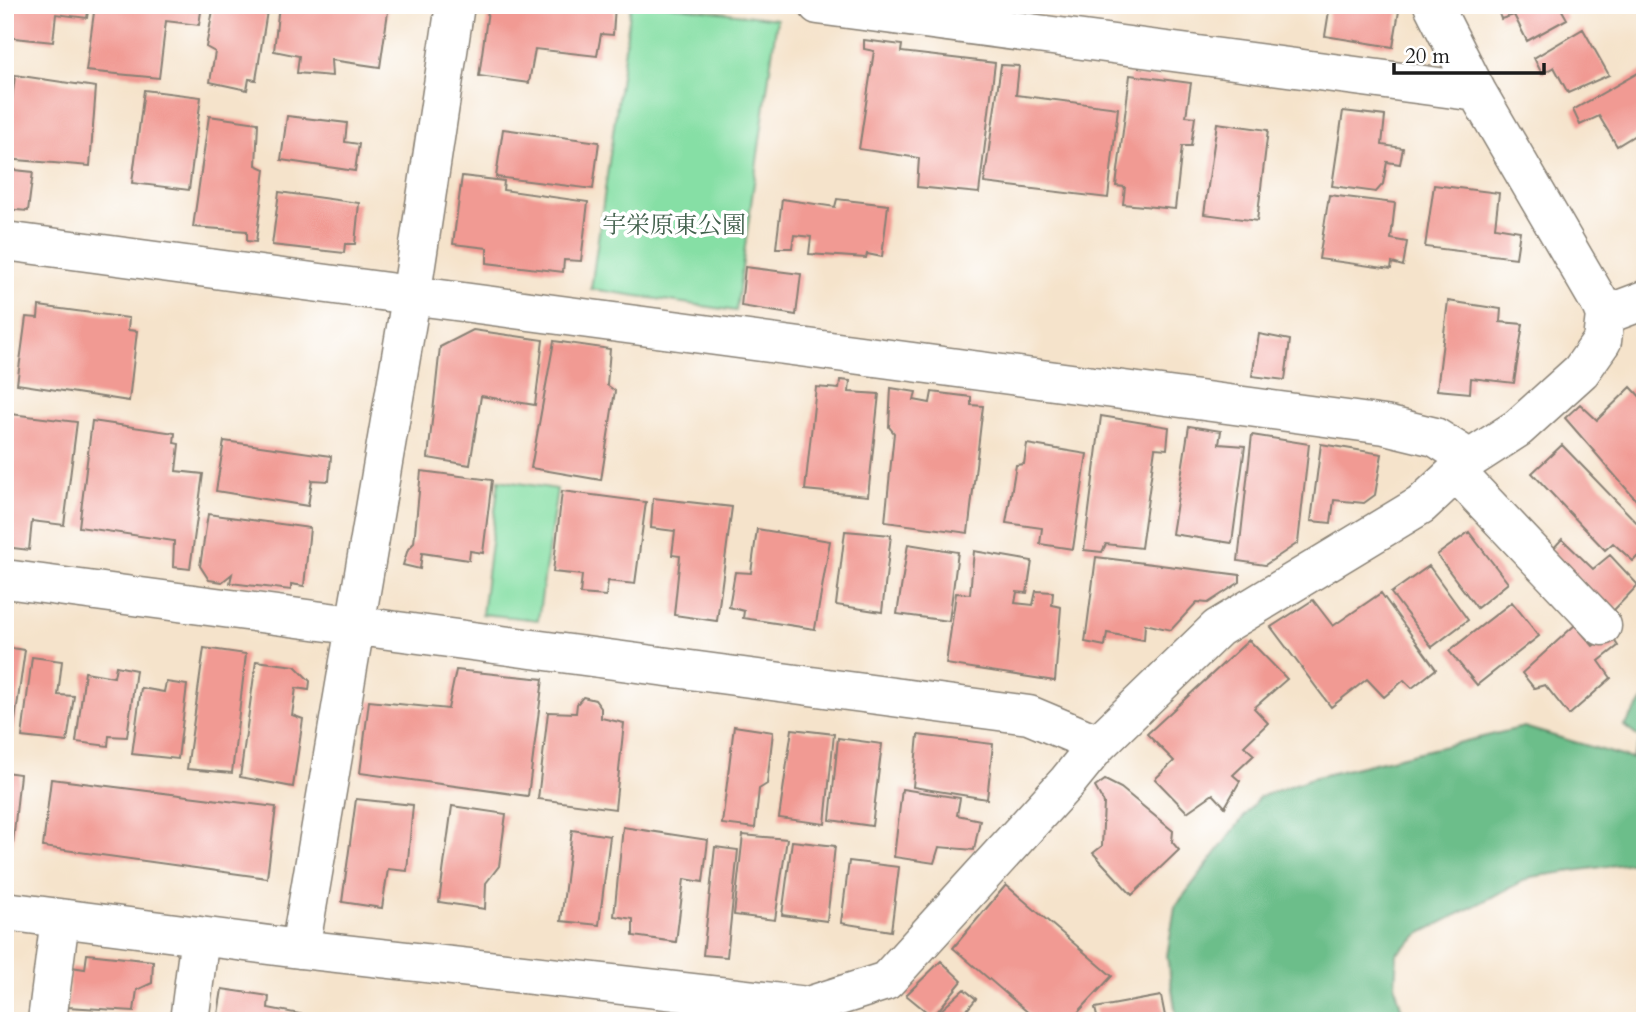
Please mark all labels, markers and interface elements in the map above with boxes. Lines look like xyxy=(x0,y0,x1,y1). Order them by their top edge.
scale bar xyxy=(1394,32,1545,76)
text: 20 m xyxy=(1405,42,1450,71)
park label: 宇栄原東公園 xyxy=(602,209,746,242)

